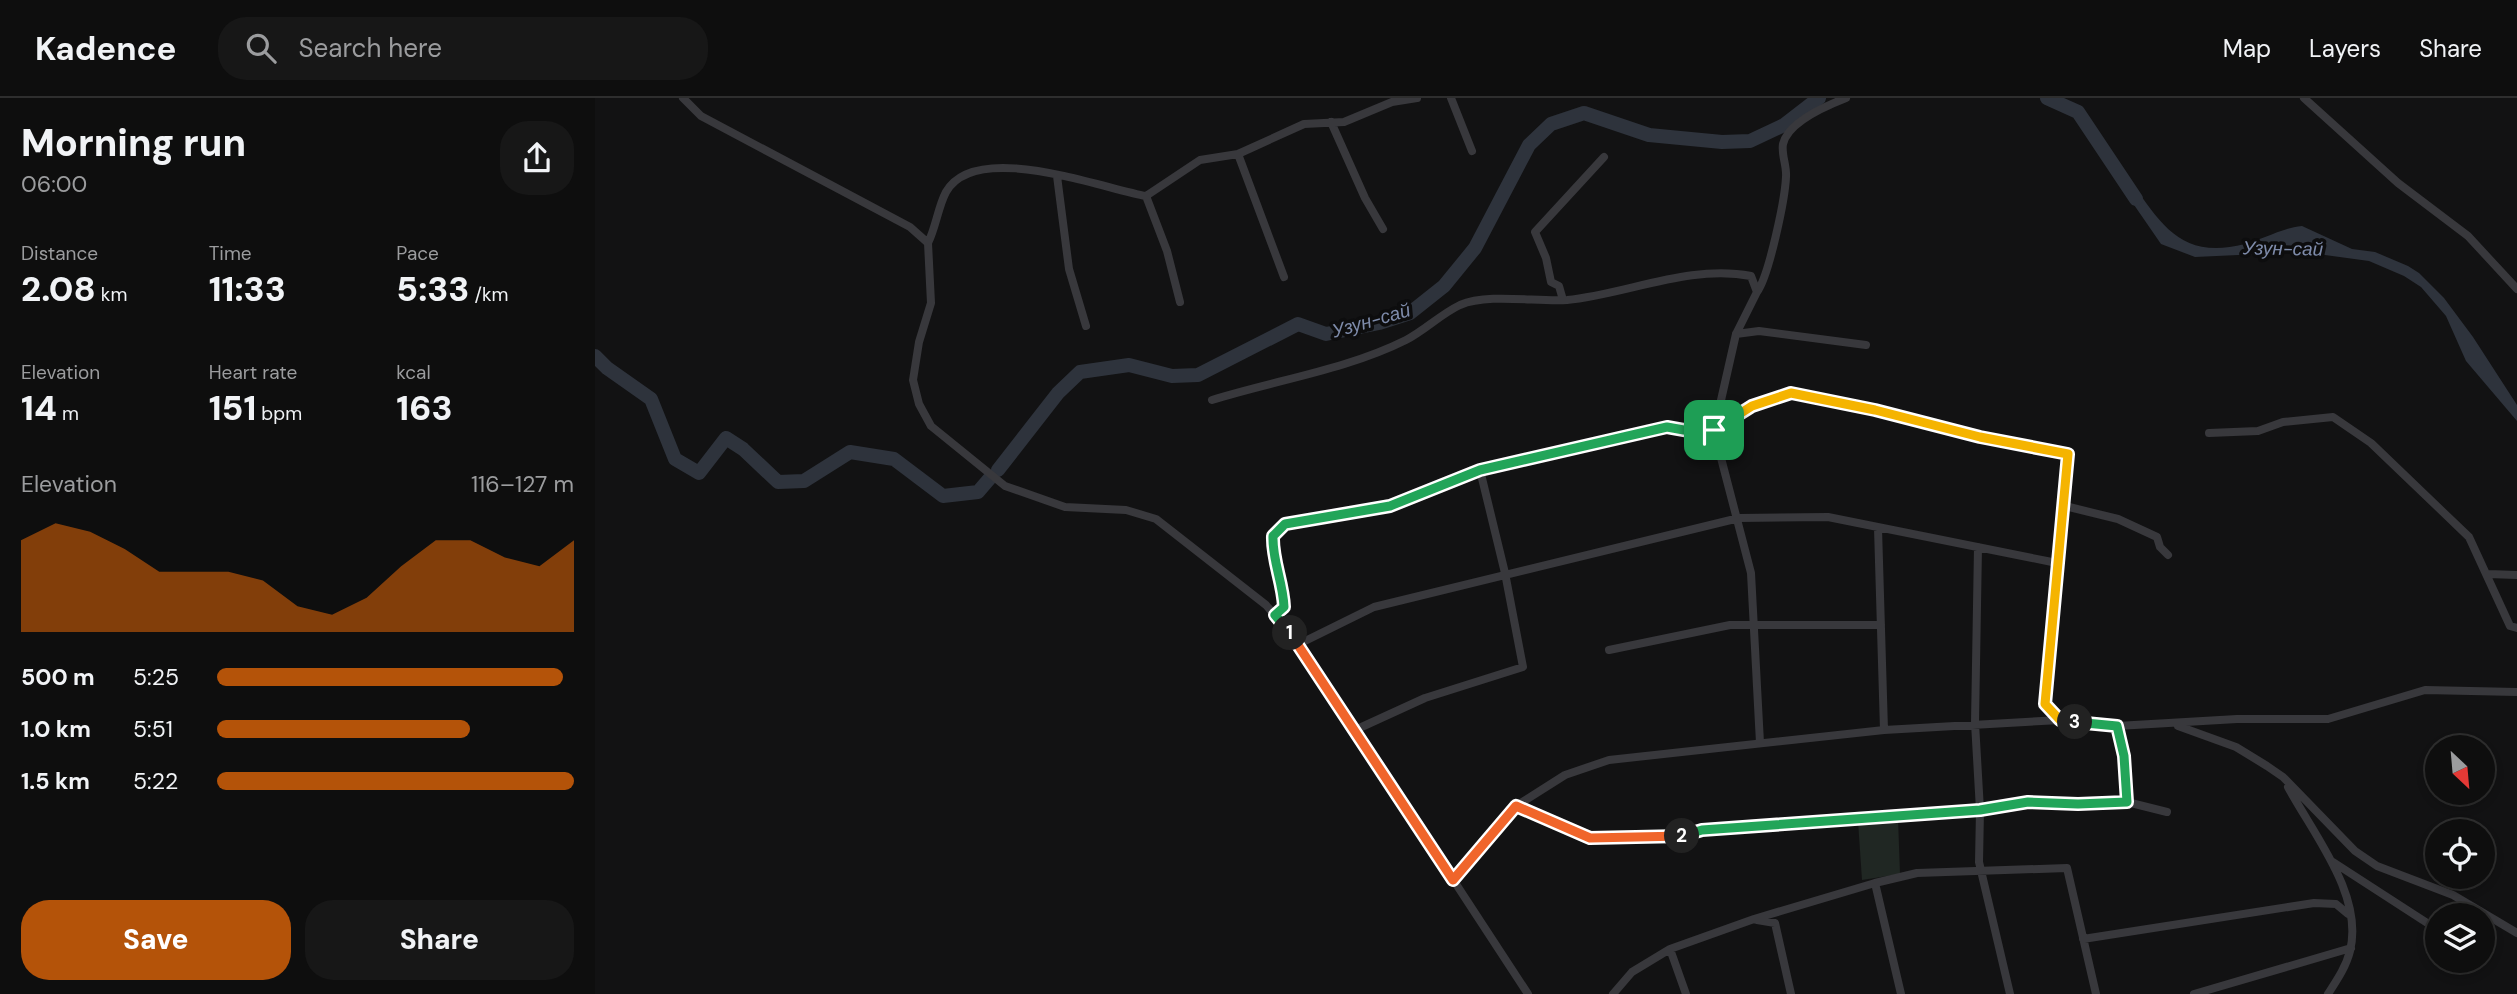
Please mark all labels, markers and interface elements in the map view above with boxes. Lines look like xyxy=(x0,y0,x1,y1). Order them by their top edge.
search box xyxy=(218,17,708,80)
text: Kadence xyxy=(35,27,176,70)
icon: search xyxy=(242,29,280,67)
text: Search here xyxy=(298,31,442,65)
text: Map xyxy=(2223,33,2271,64)
text: Layers xyxy=(2309,33,2381,64)
text: Share xyxy=(2419,33,2482,64)
text: Morning run xyxy=(21,118,246,168)
button: share xyxy=(500,121,574,195)
text: 06:00 xyxy=(21,169,87,199)
water label: Узун-сай xyxy=(2242,235,2324,262)
text: Distance xyxy=(21,241,98,266)
text: Time xyxy=(209,241,252,266)
text: Pace xyxy=(396,241,439,266)
text: 2.08 xyxy=(21,266,96,312)
text: 11:33 xyxy=(209,266,286,312)
text: 5:33 xyxy=(396,266,470,312)
text: km xyxy=(96,282,127,307)
text: /km xyxy=(470,282,509,307)
water label: Узун-сай xyxy=(1328,297,1414,344)
text: Elevation xyxy=(21,360,100,385)
text: Heart rate xyxy=(209,360,297,385)
text: kcal xyxy=(396,360,431,385)
text: 14 xyxy=(21,385,57,431)
text: 151 xyxy=(209,385,256,431)
text: 163 xyxy=(396,385,453,431)
pin xyxy=(1684,400,1744,460)
text: m xyxy=(57,401,79,426)
text: bpm xyxy=(256,401,302,426)
icon: arrive xyxy=(1695,411,1733,449)
text: Elevation xyxy=(21,469,117,499)
text: 116–127 m xyxy=(471,469,574,499)
pin: 1 xyxy=(1273,616,1307,650)
text: 1 xyxy=(1286,620,1293,645)
text: 500 m xyxy=(21,662,95,692)
text: 5:25 xyxy=(133,662,179,692)
pin: 3 xyxy=(2057,704,2093,740)
text: 3 xyxy=(2069,709,2080,734)
text: 1.0 km xyxy=(21,714,91,744)
text: 5:51 xyxy=(133,714,173,744)
north arrow xyxy=(2425,735,2495,805)
map controls xyxy=(2425,735,2495,973)
text: 1.5 km xyxy=(21,766,90,796)
text: 5:22 xyxy=(133,766,178,796)
pin: 2 xyxy=(1665,818,1699,854)
button: locate xyxy=(2425,819,2495,889)
text: 2 xyxy=(1676,823,1687,848)
button: Save xyxy=(21,900,291,980)
button: Share xyxy=(305,900,574,980)
button: layers xyxy=(2425,903,2495,973)

